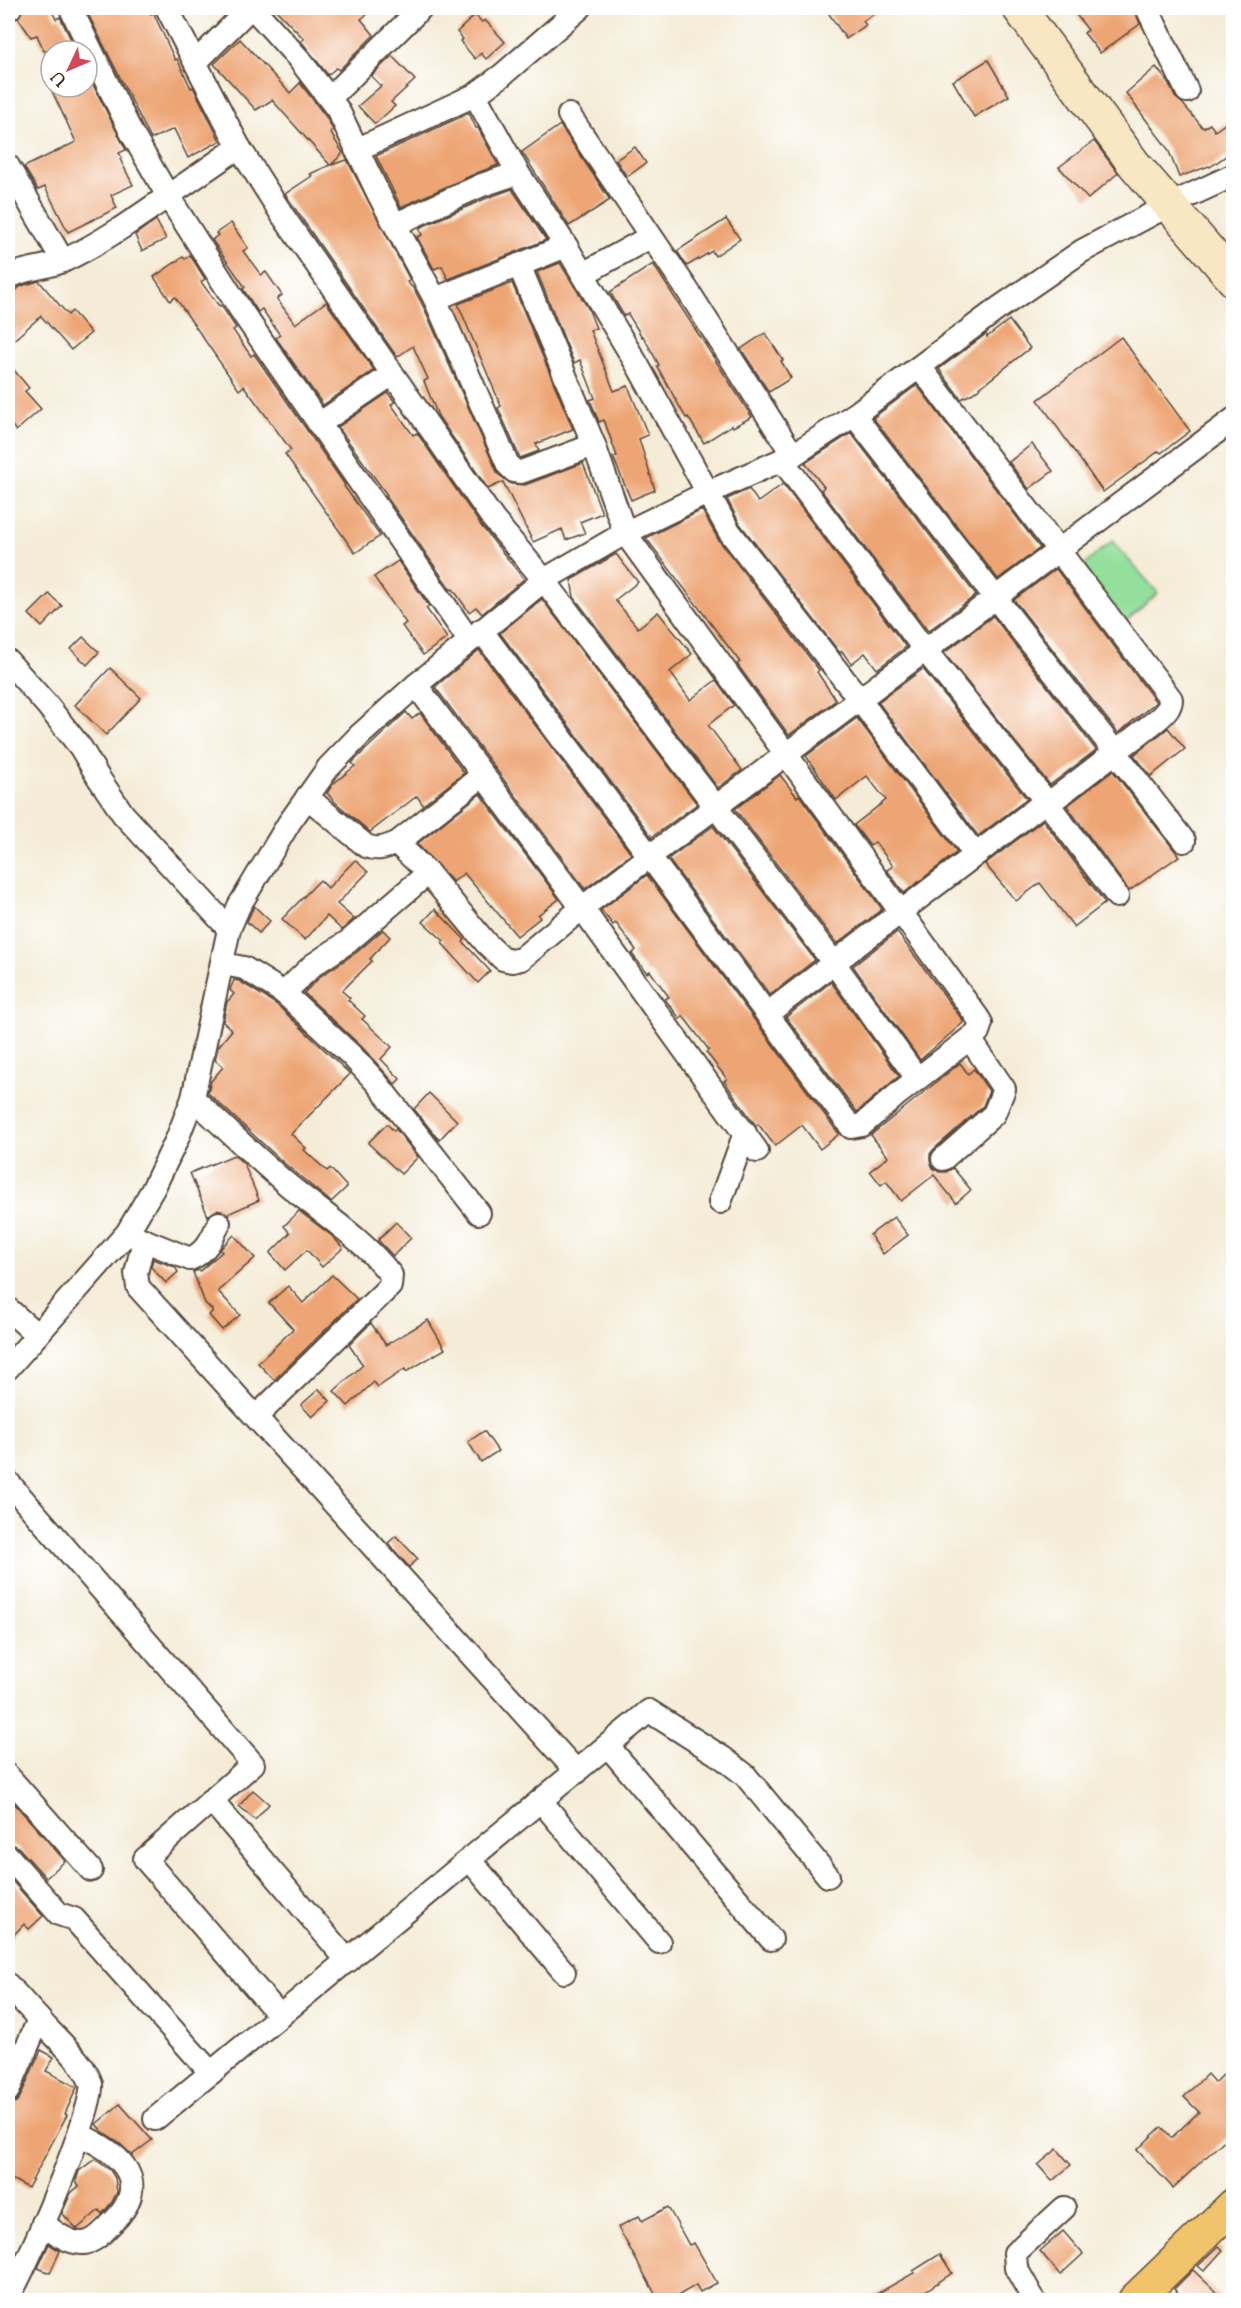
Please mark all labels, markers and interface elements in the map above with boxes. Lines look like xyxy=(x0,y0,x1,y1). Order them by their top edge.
north arrow xyxy=(39,39,99,99)
text: U xyxy=(47,64,73,90)

